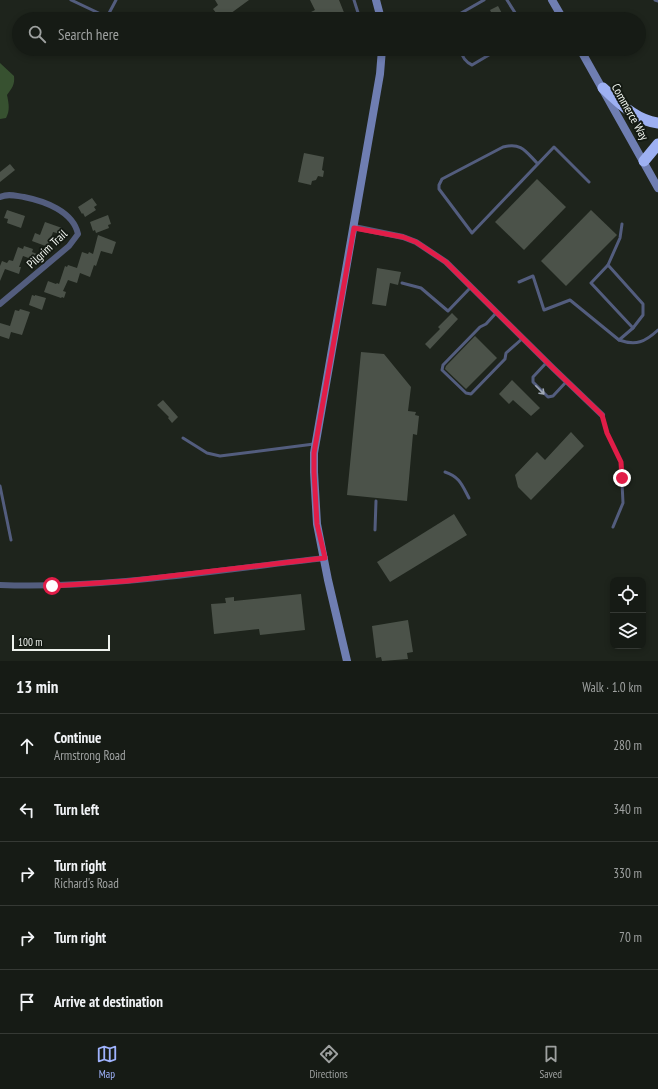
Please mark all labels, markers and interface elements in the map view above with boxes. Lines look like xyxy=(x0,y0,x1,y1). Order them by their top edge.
search box xyxy=(12,12,646,56)
icon: search xyxy=(26,23,48,45)
text: Search here xyxy=(58,25,119,44)
street label: Commerce Way xyxy=(609,81,652,143)
street label: Pilgrim Trail xyxy=(23,226,70,271)
one-way arrow xyxy=(535,385,545,394)
route end xyxy=(613,469,631,487)
route start xyxy=(43,577,61,595)
map controls xyxy=(610,577,646,649)
button: locate xyxy=(610,577,646,613)
button: layers xyxy=(610,613,646,649)
scale bar xyxy=(12,633,110,652)
text: 100 m xyxy=(18,635,42,649)
text: 13 min xyxy=(16,676,58,698)
text: Walk · 1.0 km xyxy=(582,679,642,696)
text: Continue xyxy=(54,728,101,747)
icon: ahead xyxy=(16,735,38,757)
text: 280 m xyxy=(613,737,642,754)
text: Armstrong Road xyxy=(54,747,126,764)
icon: left xyxy=(16,799,38,821)
text: Turn left xyxy=(54,800,99,819)
text: 340 m xyxy=(613,801,642,818)
text: Turn right xyxy=(54,856,106,875)
icon: right xyxy=(16,863,38,885)
text: 330 m xyxy=(613,865,642,882)
text: Richard's Road xyxy=(54,875,119,892)
icon: right xyxy=(16,927,38,949)
text: Turn right xyxy=(54,928,106,947)
text: 70 m xyxy=(619,929,642,946)
icon: arrive xyxy=(16,991,38,1013)
text: Arrive at destination xyxy=(54,992,163,1011)
tab: Map xyxy=(96,1043,118,1081)
tab: Directions xyxy=(310,1043,348,1081)
tab: Saved xyxy=(539,1043,562,1081)

